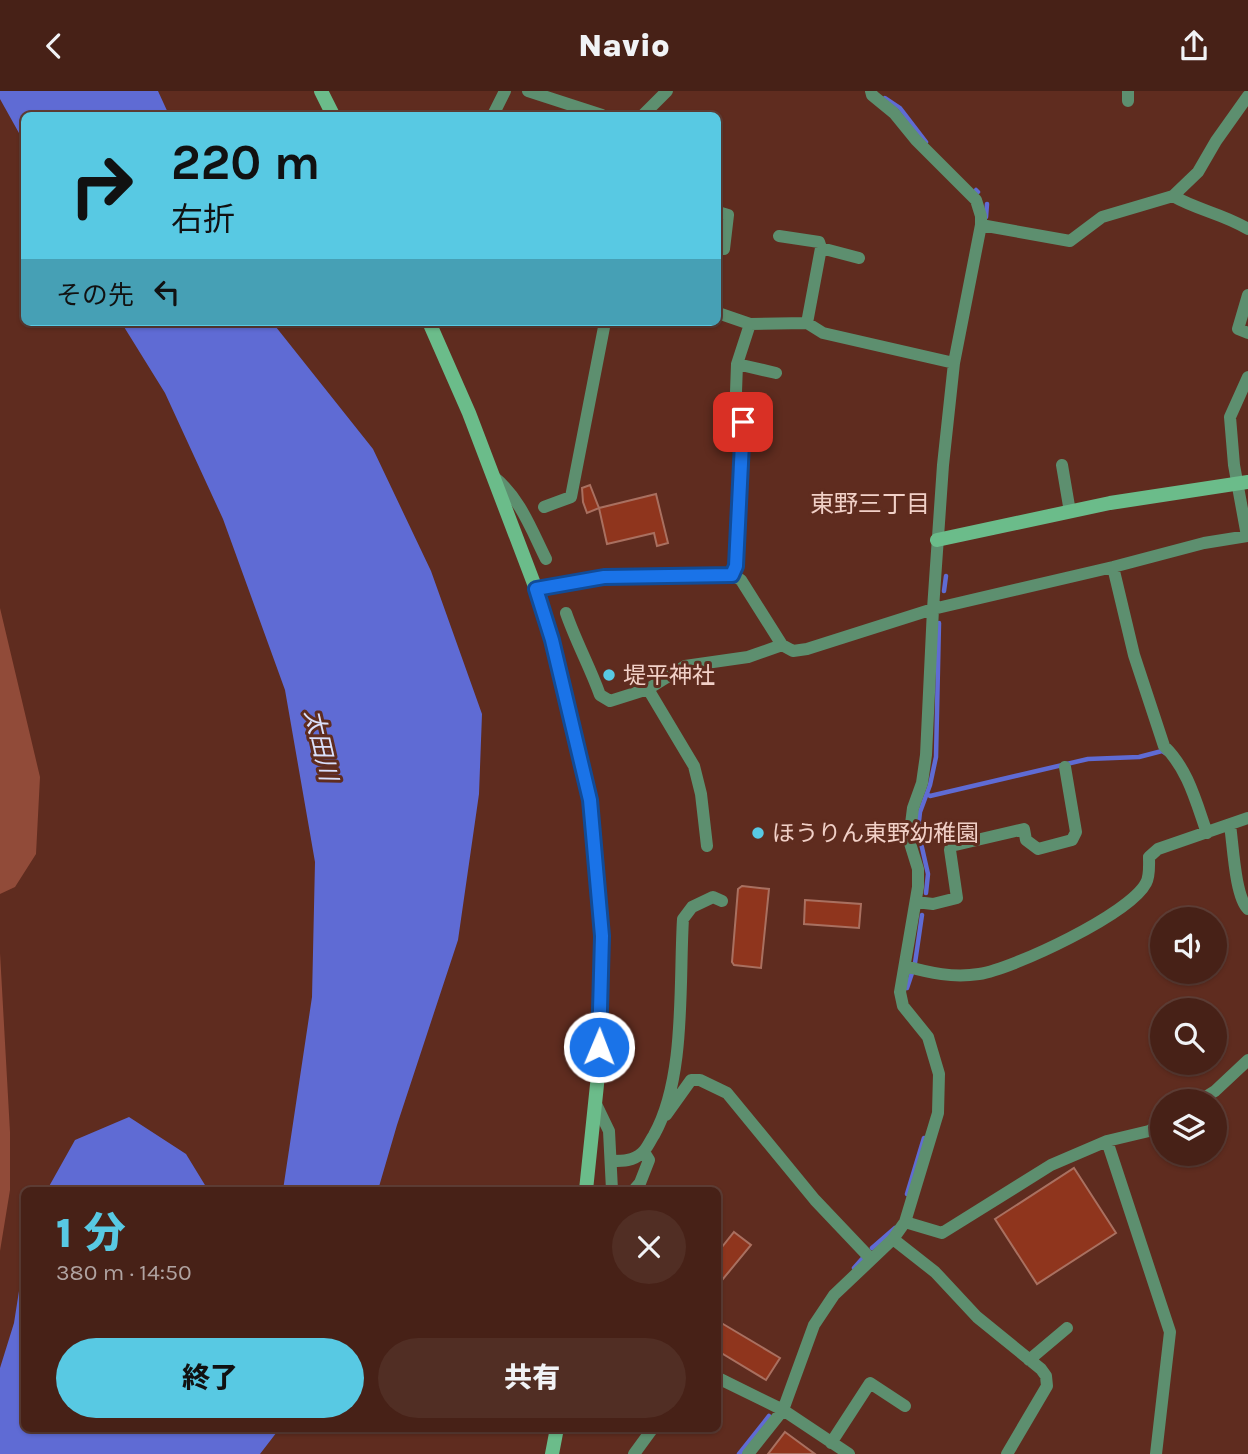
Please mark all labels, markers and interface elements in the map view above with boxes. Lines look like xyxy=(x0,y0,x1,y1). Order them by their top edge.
icon: back xyxy=(35,27,73,65)
text: Navio xyxy=(578,27,670,64)
icon: share xyxy=(1175,27,1213,65)
text: 220 m xyxy=(171,134,320,191)
icon: right xyxy=(56,140,147,231)
text: 右折 xyxy=(171,201,235,238)
icon: left xyxy=(148,273,186,311)
text: その先 xyxy=(56,280,134,311)
pin xyxy=(713,392,773,452)
icon: arrive xyxy=(724,403,762,441)
district label: 東野三丁目 xyxy=(810,490,930,518)
place label: 堤平神社 xyxy=(623,662,715,689)
marker: 堤平神社 xyxy=(601,667,617,683)
water label: 太田川 xyxy=(299,707,343,786)
place label: ほうりん東野幼稚園 xyxy=(772,820,979,847)
marker: ほうりん東野幼稚園 xyxy=(750,825,766,841)
map controls xyxy=(1150,907,1227,1166)
button: sound xyxy=(1150,907,1227,984)
button: search xyxy=(1150,998,1227,1075)
position arrow xyxy=(562,1010,636,1084)
button: layers xyxy=(1150,1089,1227,1166)
text: 1 分 xyxy=(56,1208,125,1258)
button: close xyxy=(612,1210,686,1284)
text: 380 m · 14:50 xyxy=(56,1259,192,1286)
button: 終了 xyxy=(56,1338,364,1418)
button: 共有 xyxy=(378,1338,686,1418)

